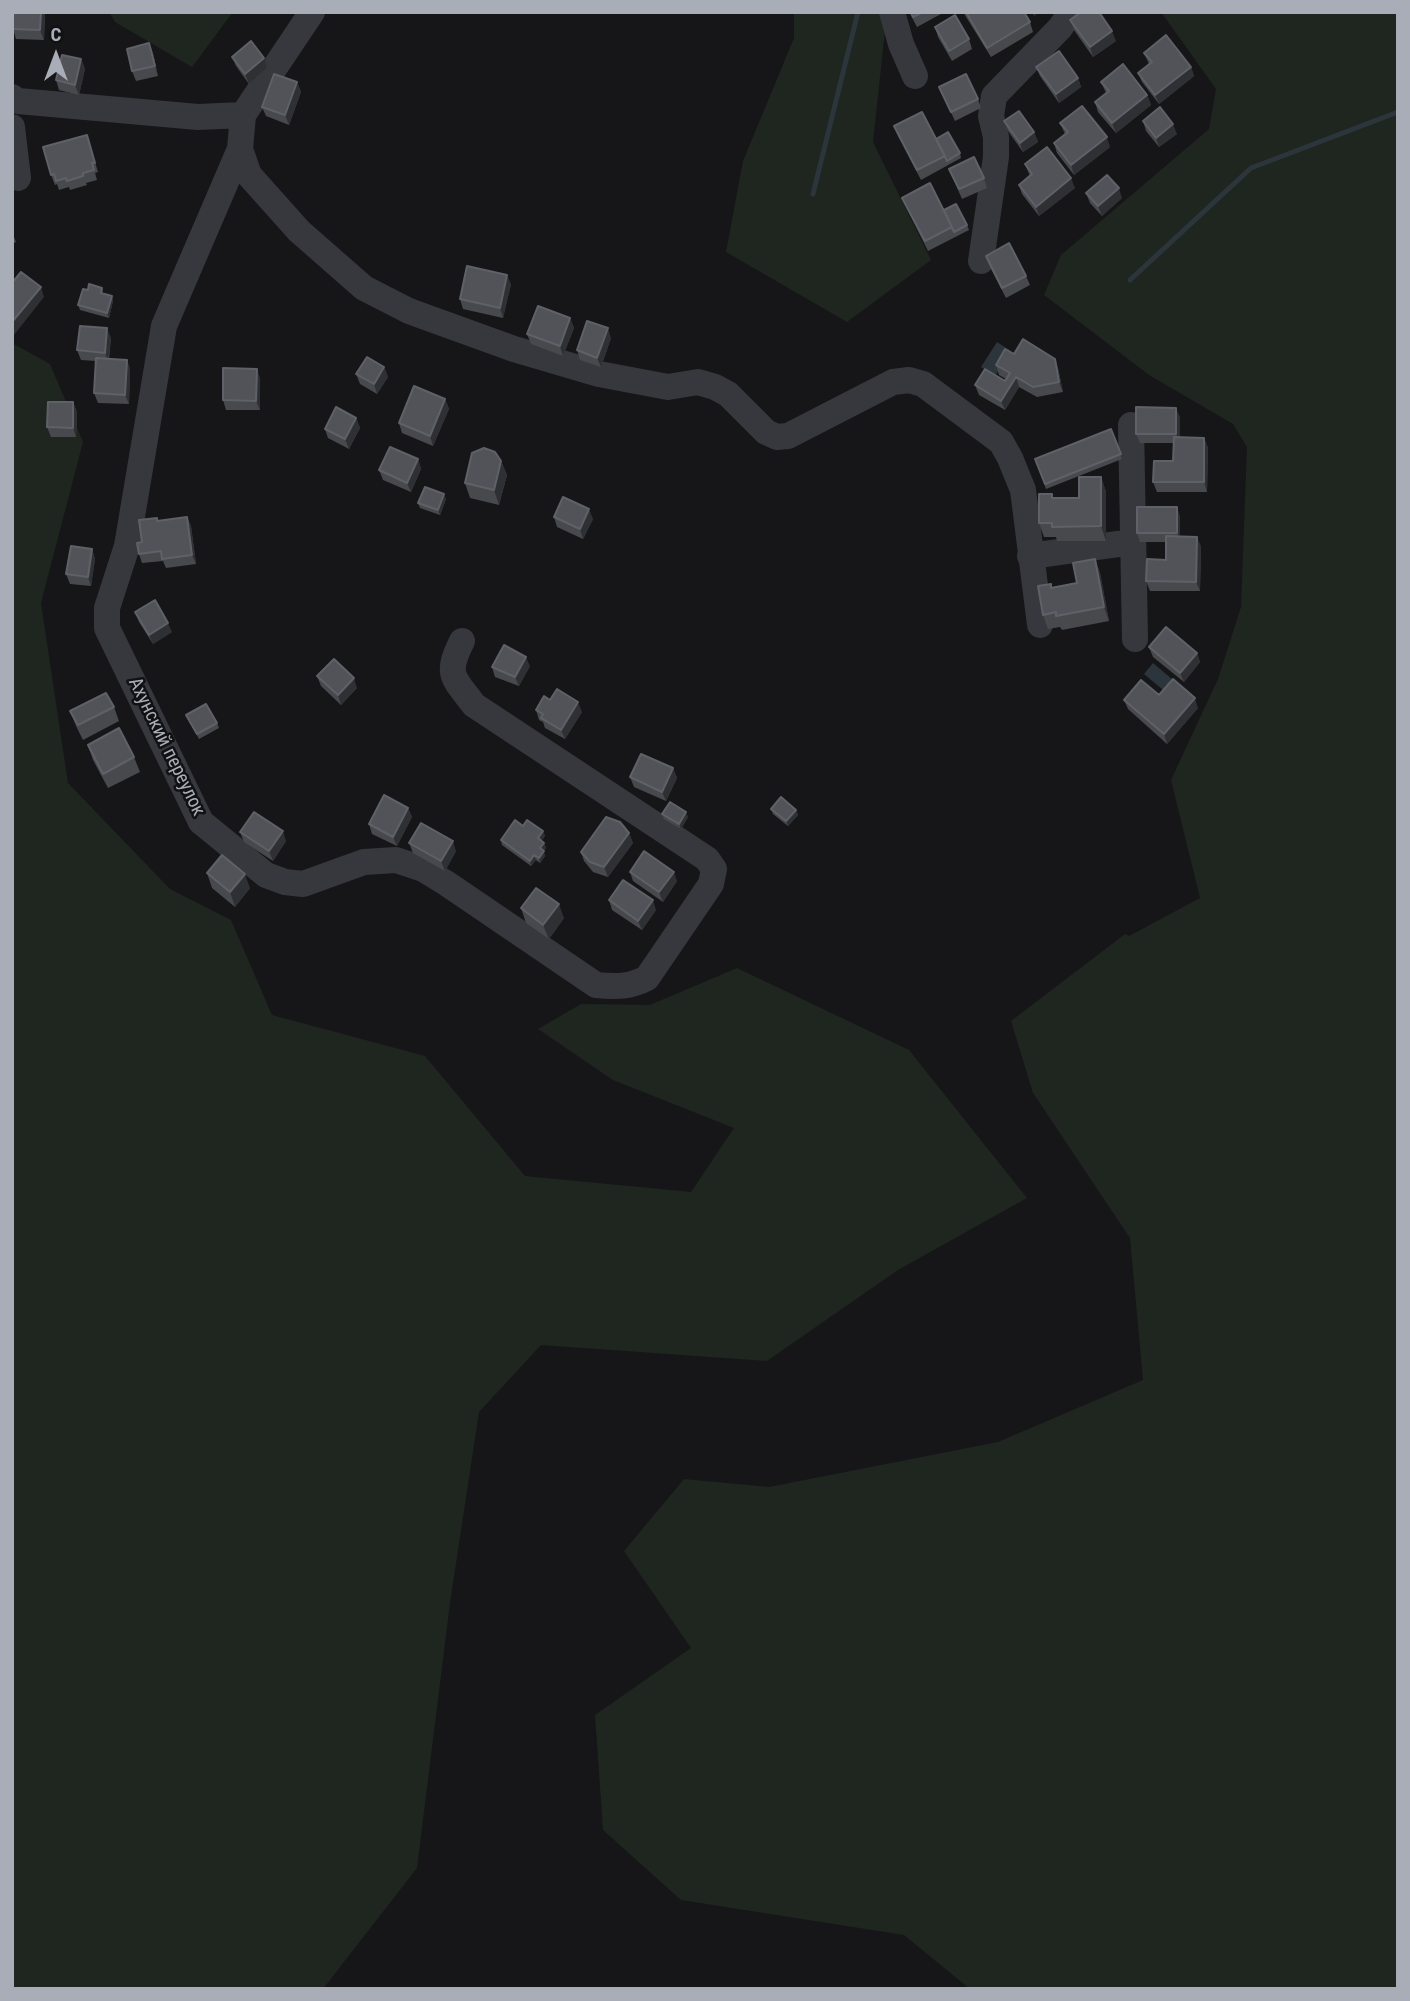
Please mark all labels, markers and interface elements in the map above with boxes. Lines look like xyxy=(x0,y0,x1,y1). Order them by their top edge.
north arrow xyxy=(21,21,91,91)
text: С xyxy=(51,23,61,46)
street label: Ахунский переулок xyxy=(123,674,209,820)

